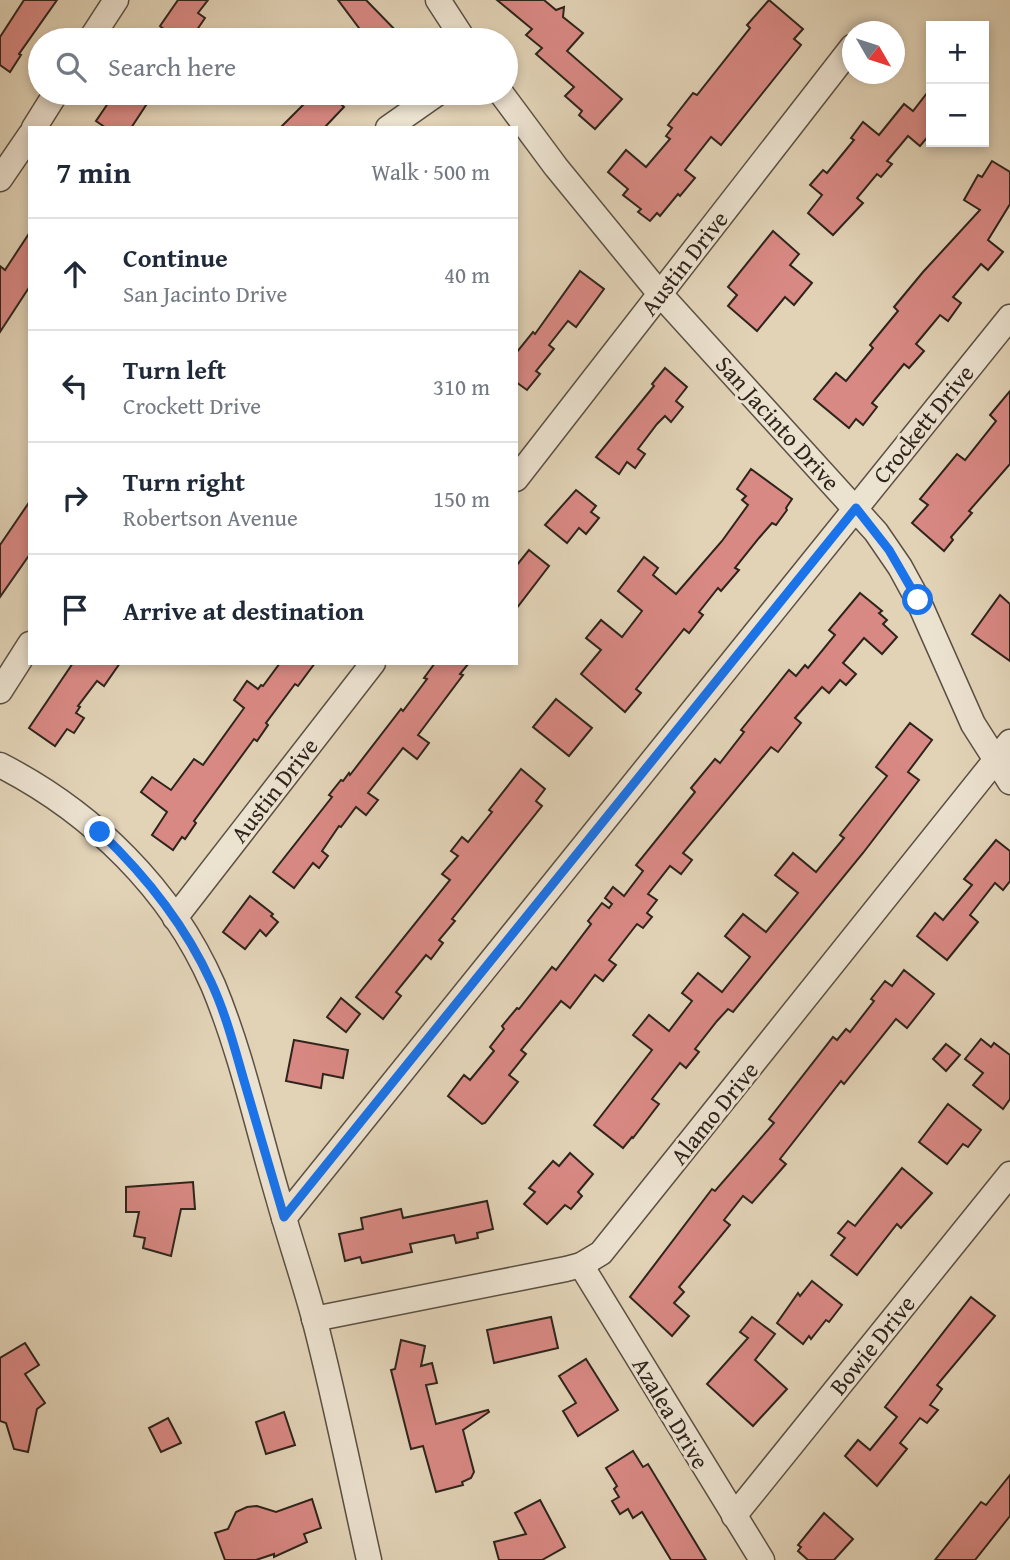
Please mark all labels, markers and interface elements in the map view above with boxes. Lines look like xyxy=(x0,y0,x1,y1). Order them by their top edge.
north arrow xyxy=(842,21,905,84)
map controls xyxy=(926,21,989,147)
button: + xyxy=(926,21,989,84)
search box xyxy=(28,28,518,105)
text: Search here xyxy=(108,47,236,86)
icon: search xyxy=(52,48,90,86)
button: − xyxy=(926,84,989,147)
text: 7 min xyxy=(56,150,131,194)
text: Walk · 500 m xyxy=(371,155,490,188)
street label: Austin Drive xyxy=(632,203,736,323)
text: Continue xyxy=(123,238,228,277)
icon: ahead xyxy=(56,255,94,293)
text: 40 m xyxy=(444,258,490,291)
text: San Jacinto Drive xyxy=(123,277,287,310)
street label: San Jacinto Drive xyxy=(708,348,848,498)
text: Turn left xyxy=(123,350,226,389)
street label: Crockett Drive xyxy=(864,357,982,491)
icon: left xyxy=(56,367,94,405)
text: 310 m xyxy=(433,370,490,403)
text: Crockett Drive xyxy=(123,389,261,422)
text: Turn right xyxy=(123,462,245,501)
icon: right xyxy=(56,479,94,517)
text: 150 m xyxy=(433,482,490,515)
text: Robertson Avenue xyxy=(123,501,298,534)
route start xyxy=(902,584,933,615)
icon: arrive xyxy=(56,591,94,629)
text: Arrive at destination xyxy=(123,591,364,630)
street label: Austin Drive xyxy=(222,730,326,850)
route end xyxy=(84,816,115,847)
street label: Alamo Drive xyxy=(662,1054,766,1172)
street label: Bowie Drive xyxy=(821,1287,923,1403)
street label: Azalea Drive xyxy=(624,1350,718,1476)

